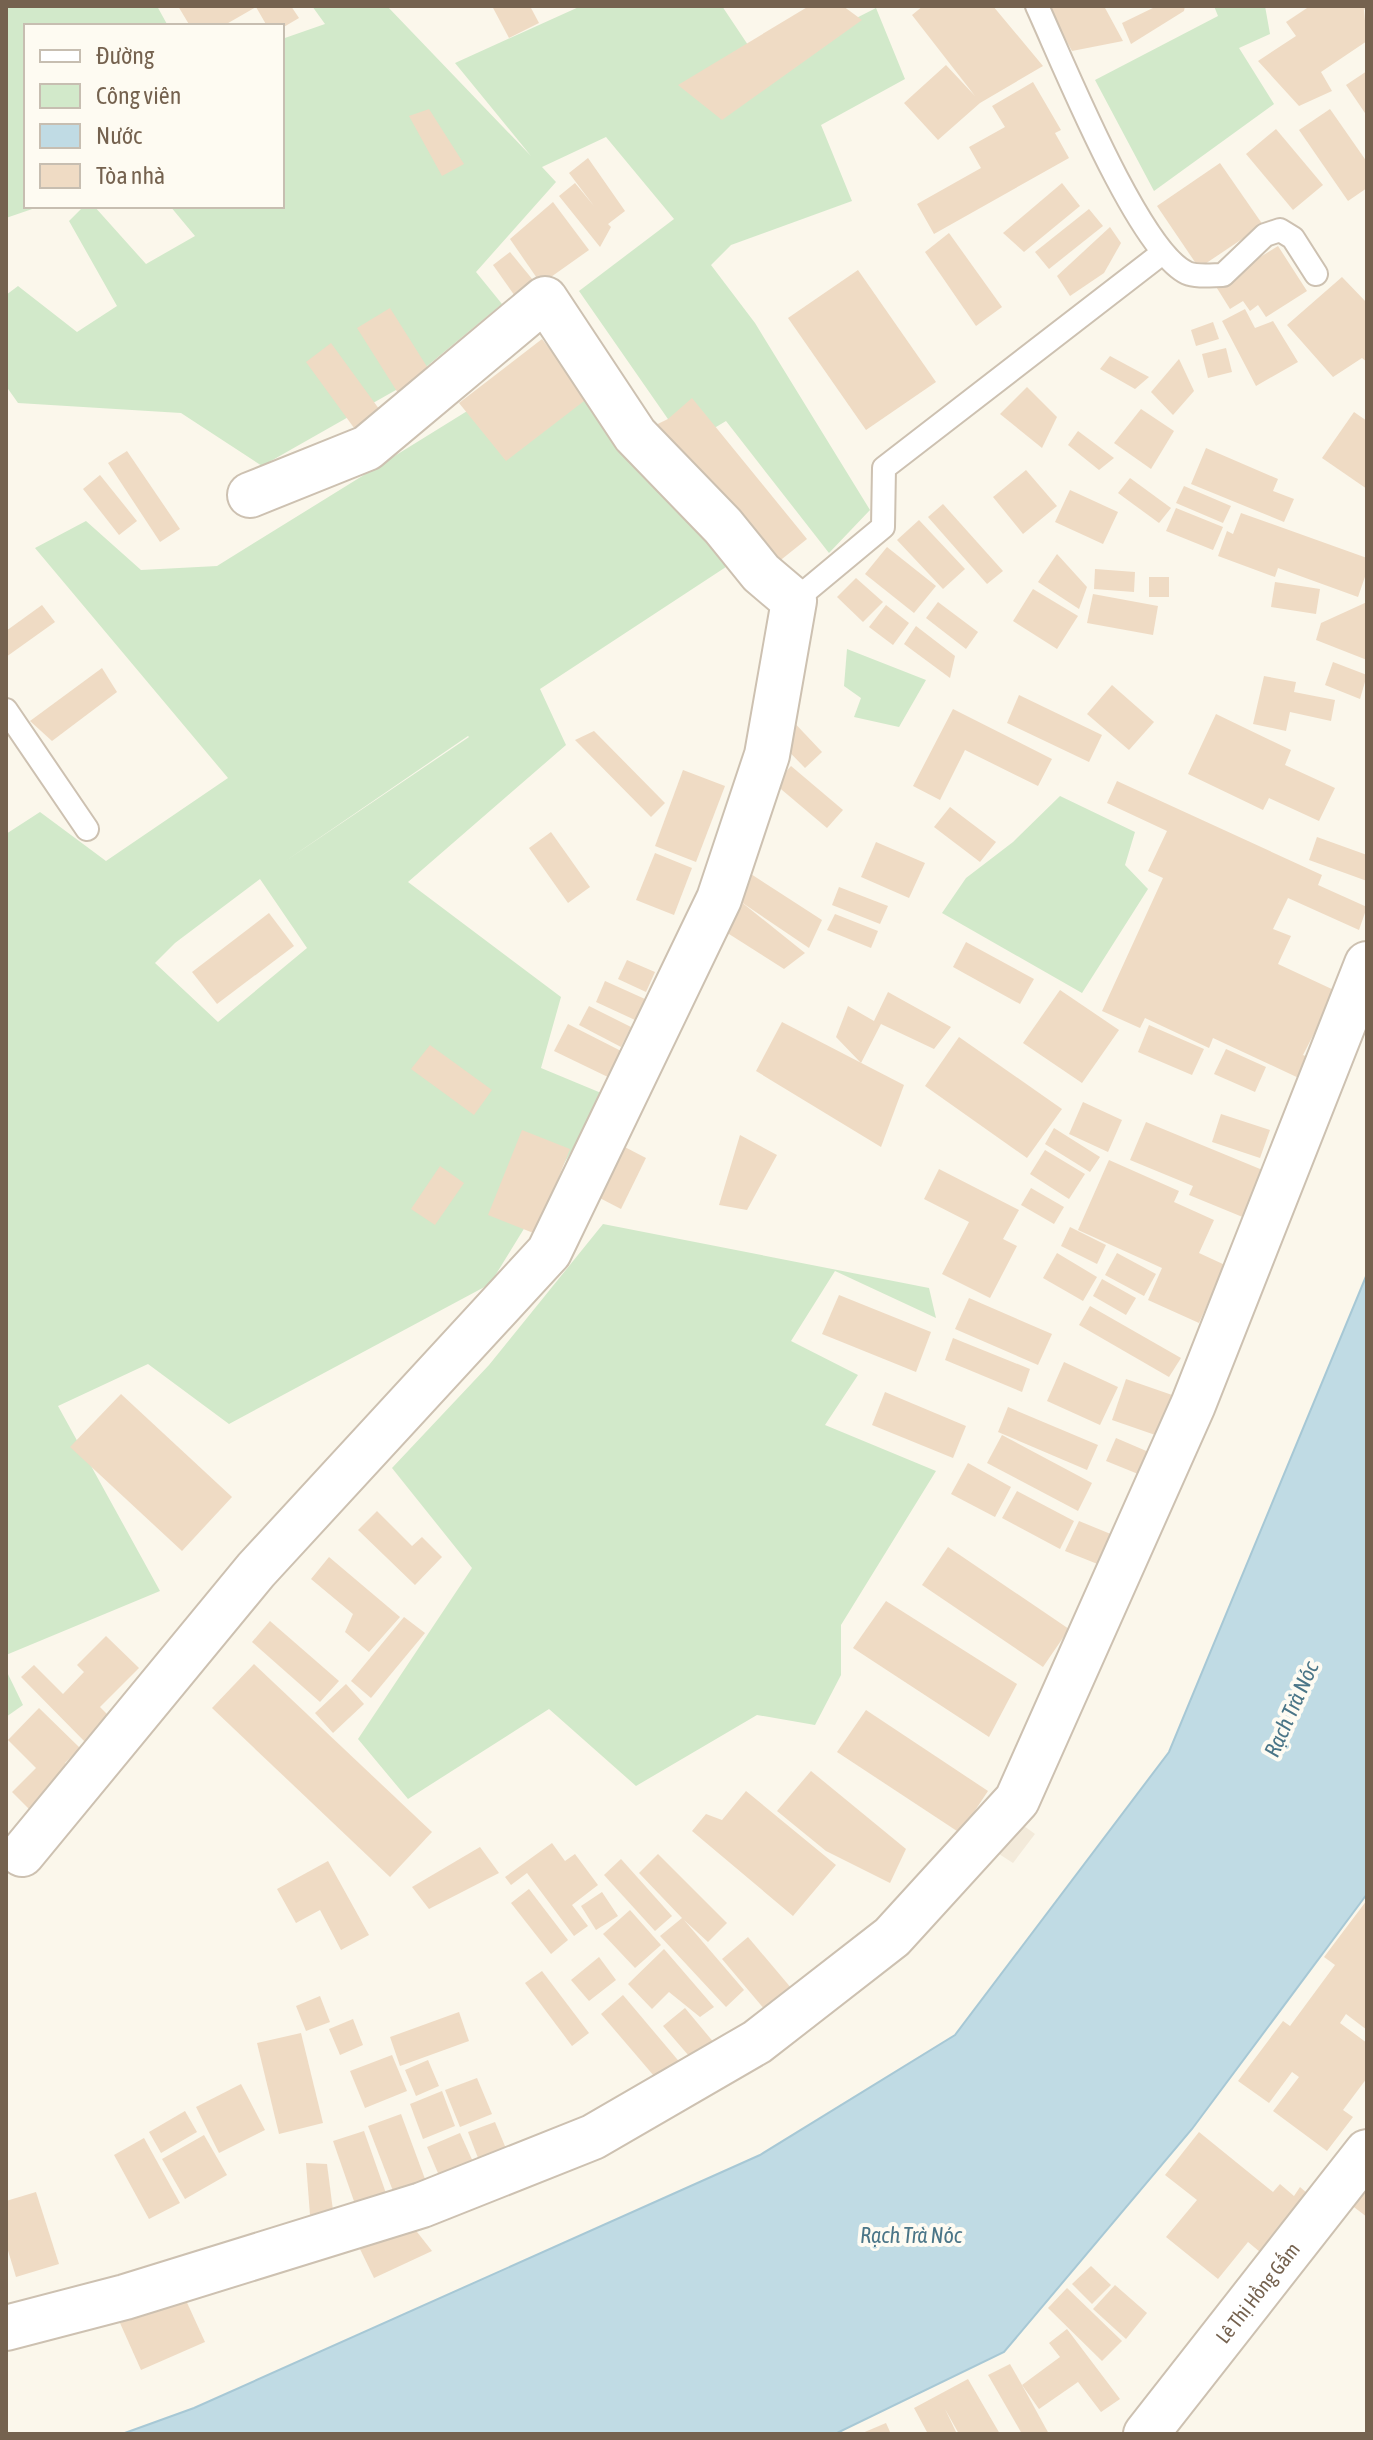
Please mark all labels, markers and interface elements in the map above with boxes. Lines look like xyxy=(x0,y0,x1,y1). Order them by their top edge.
legend xyxy=(24,24,284,208)
text: Đường xyxy=(96,42,155,69)
text: Công viên xyxy=(96,82,181,109)
text: Nước xyxy=(96,122,142,149)
text: Tòa nhà xyxy=(96,162,165,189)
water label: Rạch Trà Nóc xyxy=(1258,1656,1324,1761)
water label: Rạch Trà Nóc xyxy=(860,2222,963,2248)
street label: Lê Thị Hồng Gấm xyxy=(1211,2237,1304,2347)

